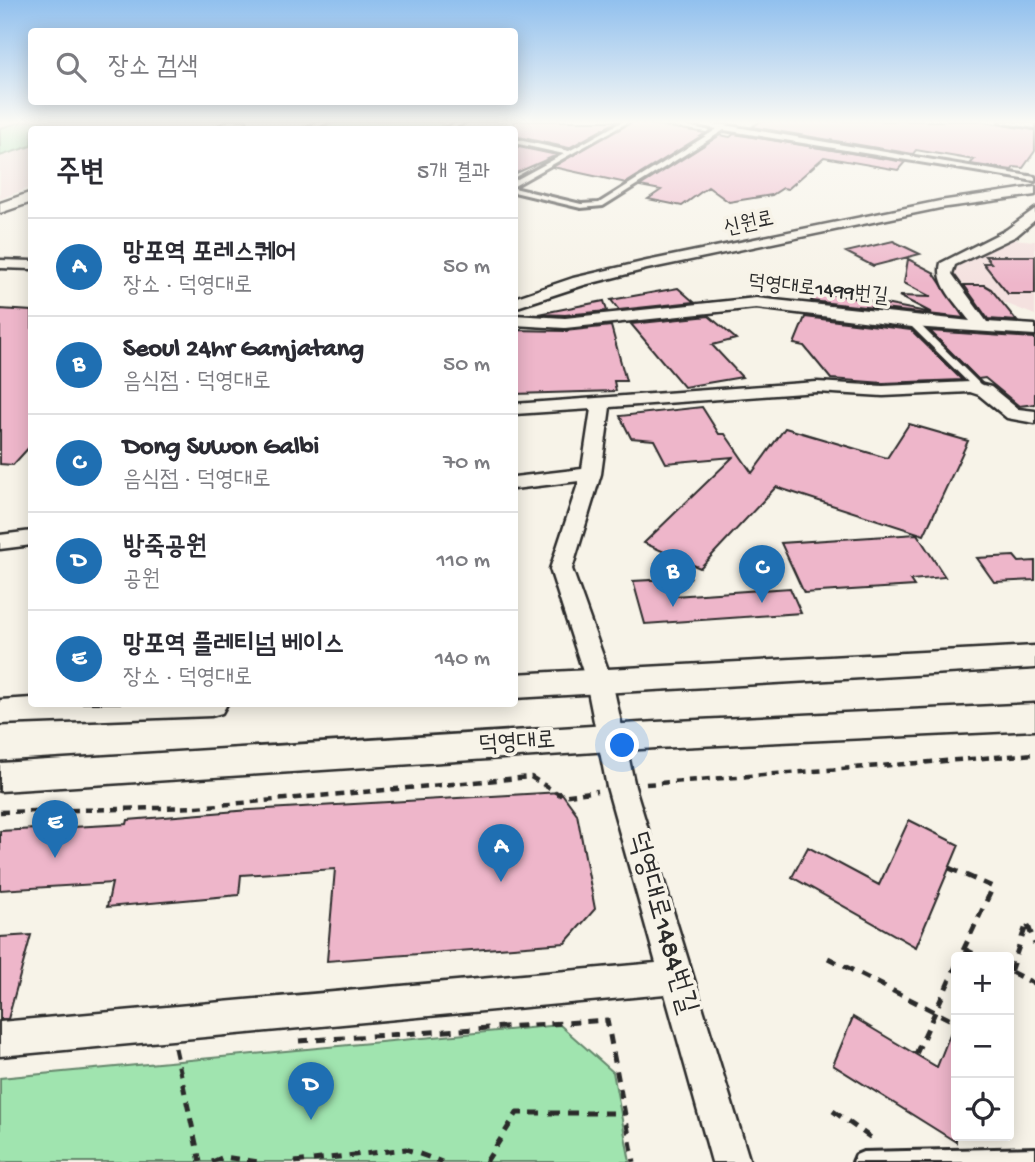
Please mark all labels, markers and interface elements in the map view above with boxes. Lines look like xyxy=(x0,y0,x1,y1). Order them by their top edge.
search box xyxy=(28,28,518,105)
icon: search xyxy=(52,48,90,86)
text: 장소 검색 xyxy=(108,53,198,84)
text: 주변 xyxy=(56,157,104,192)
text: 5개 결과 xyxy=(417,160,490,187)
street label: 신원로 xyxy=(722,208,776,242)
text: 망포역 포레스퀘어 xyxy=(123,239,297,270)
text: A xyxy=(72,254,86,281)
text: 50 m xyxy=(443,254,490,281)
street label: 덕영대로1499번길 xyxy=(747,271,889,311)
text: 장소 · 덕영대로 xyxy=(123,273,252,300)
text: Seoul 24hr Gamjatang xyxy=(123,335,364,366)
text: B xyxy=(73,352,85,379)
text: 50 m xyxy=(443,352,490,379)
text: 음식점 · 덕영대로 xyxy=(123,369,271,396)
text: Dong Suwon Galbi xyxy=(123,433,319,464)
text: C xyxy=(73,450,85,477)
text: 70 m xyxy=(443,450,490,477)
text: 음식점 · 덕영대로 xyxy=(123,467,271,494)
text: 방죽공원 xyxy=(123,533,207,564)
pin: C xyxy=(739,545,785,603)
text: D xyxy=(72,548,87,575)
text: 110 m xyxy=(437,548,490,575)
pin: B xyxy=(650,549,696,607)
text: 공원 xyxy=(123,567,160,594)
text: 망포역 플레티넘 베이스 xyxy=(123,631,345,662)
text: E xyxy=(72,646,86,673)
text: 140 m xyxy=(435,646,490,673)
text: 장소 · 덕영대로 xyxy=(123,665,252,692)
street label: 덕영대로 xyxy=(477,727,557,761)
your location xyxy=(605,728,639,762)
pin: E xyxy=(32,800,78,858)
pin: A xyxy=(478,824,524,882)
street label: 덕영대로1484번길 xyxy=(619,828,703,1018)
map controls xyxy=(951,952,1014,1141)
button: + xyxy=(951,952,1014,1015)
button: − xyxy=(951,1015,1014,1078)
pin: D xyxy=(288,1062,334,1120)
button: locate xyxy=(951,1078,1014,1141)

